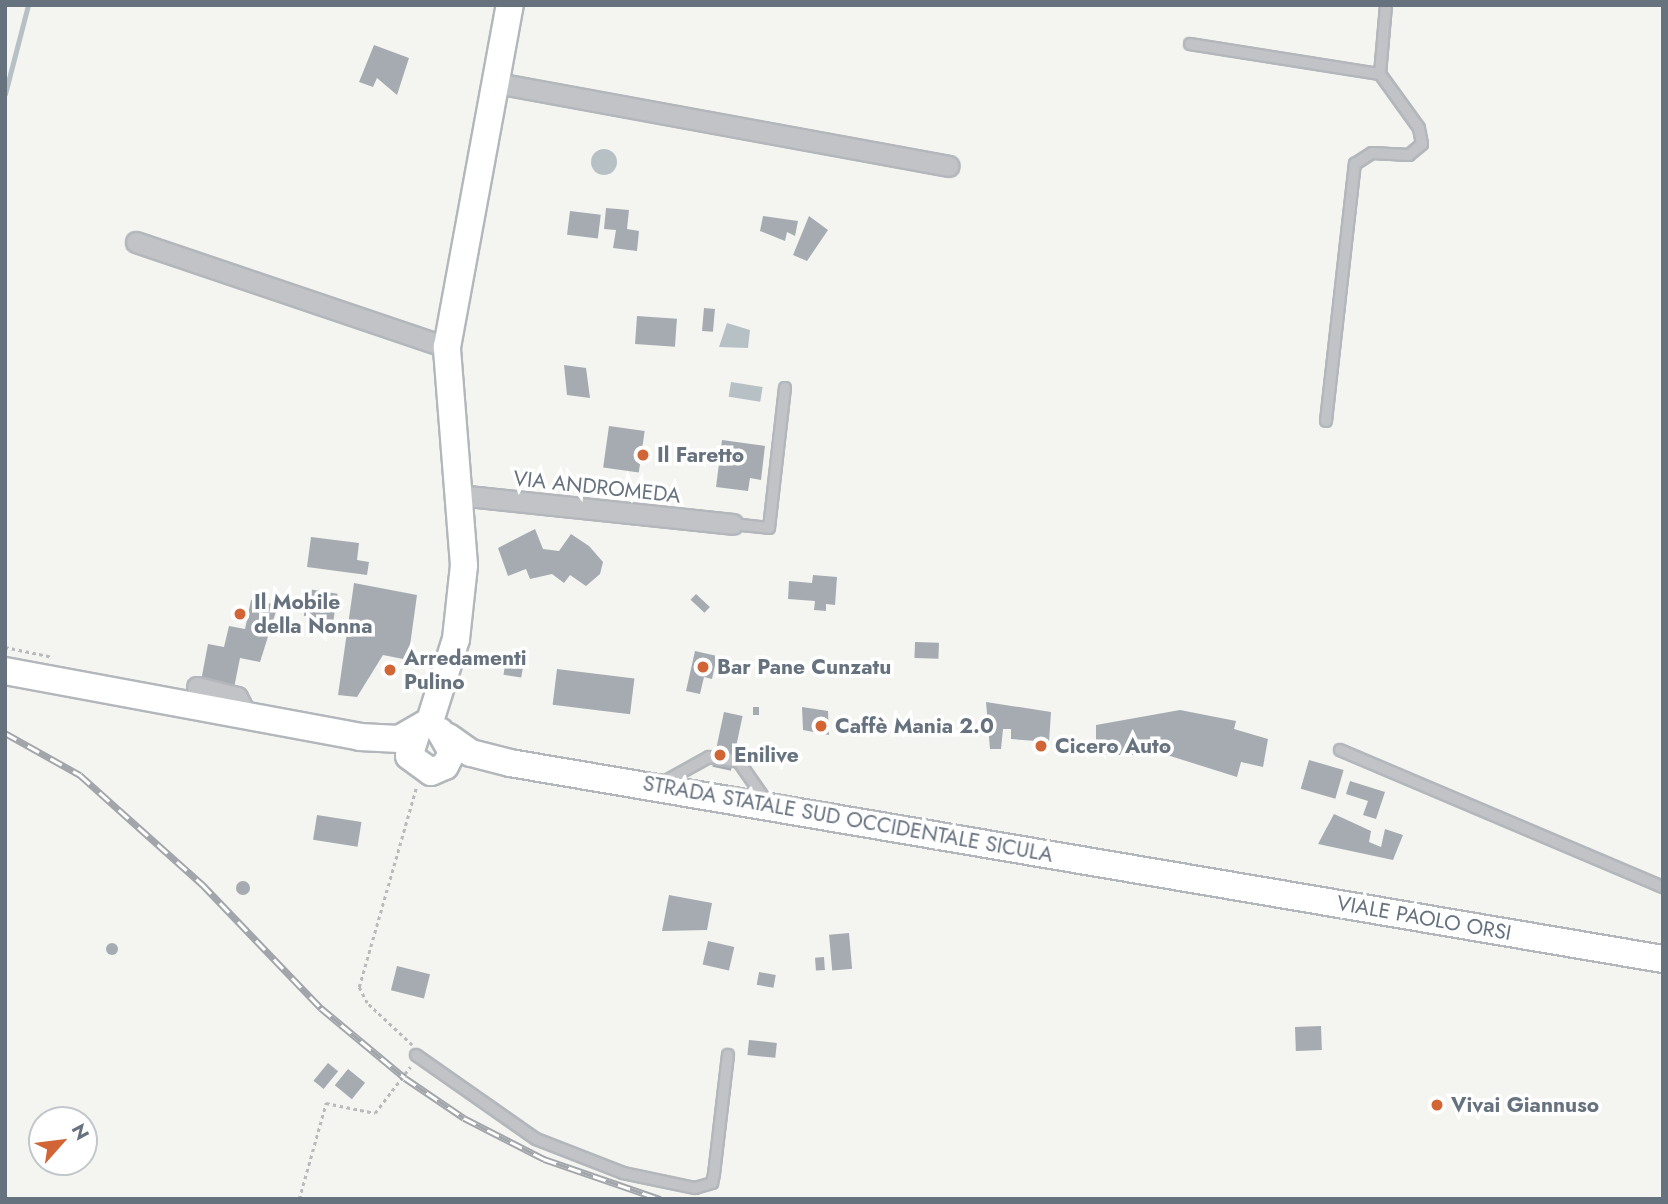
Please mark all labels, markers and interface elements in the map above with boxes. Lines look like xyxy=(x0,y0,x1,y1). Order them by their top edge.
place label: Il Faretto xyxy=(657,442,744,468)
marker: Il Faretto xyxy=(635,447,651,463)
street label: VIA ANDROMEDA xyxy=(512,466,682,508)
place label: Il Mobile della Nonna xyxy=(254,589,372,639)
marker: Il Mobile della Nonna xyxy=(232,606,248,622)
place label: Arredamenti Pulino xyxy=(404,645,526,695)
place label: Bar Pane Cunzatu xyxy=(717,654,891,680)
marker: Bar Pane Cunzatu xyxy=(695,659,711,675)
marker: Arredamenti Pulino xyxy=(382,662,398,678)
place label: Caffè Mania 2.0 xyxy=(835,713,994,739)
marker: Caffè Mania 2.0 xyxy=(813,718,829,734)
place label: Cicero Auto xyxy=(1055,733,1171,759)
marker: Cicero Auto xyxy=(1033,738,1049,754)
place label: Enilive xyxy=(734,742,799,768)
marker: Enilive xyxy=(712,747,728,763)
street label: STRADA STATALE SUD OCCIDENTALE SICULA xyxy=(641,770,1055,868)
street label: VIALE PAOLO ORSI xyxy=(1335,890,1513,946)
place label: Vivai Giannuso xyxy=(1451,1092,1599,1118)
marker: Vivai Giannuso xyxy=(1429,1097,1445,1113)
north arrow xyxy=(28,1106,98,1176)
text: N xyxy=(65,1119,96,1145)

